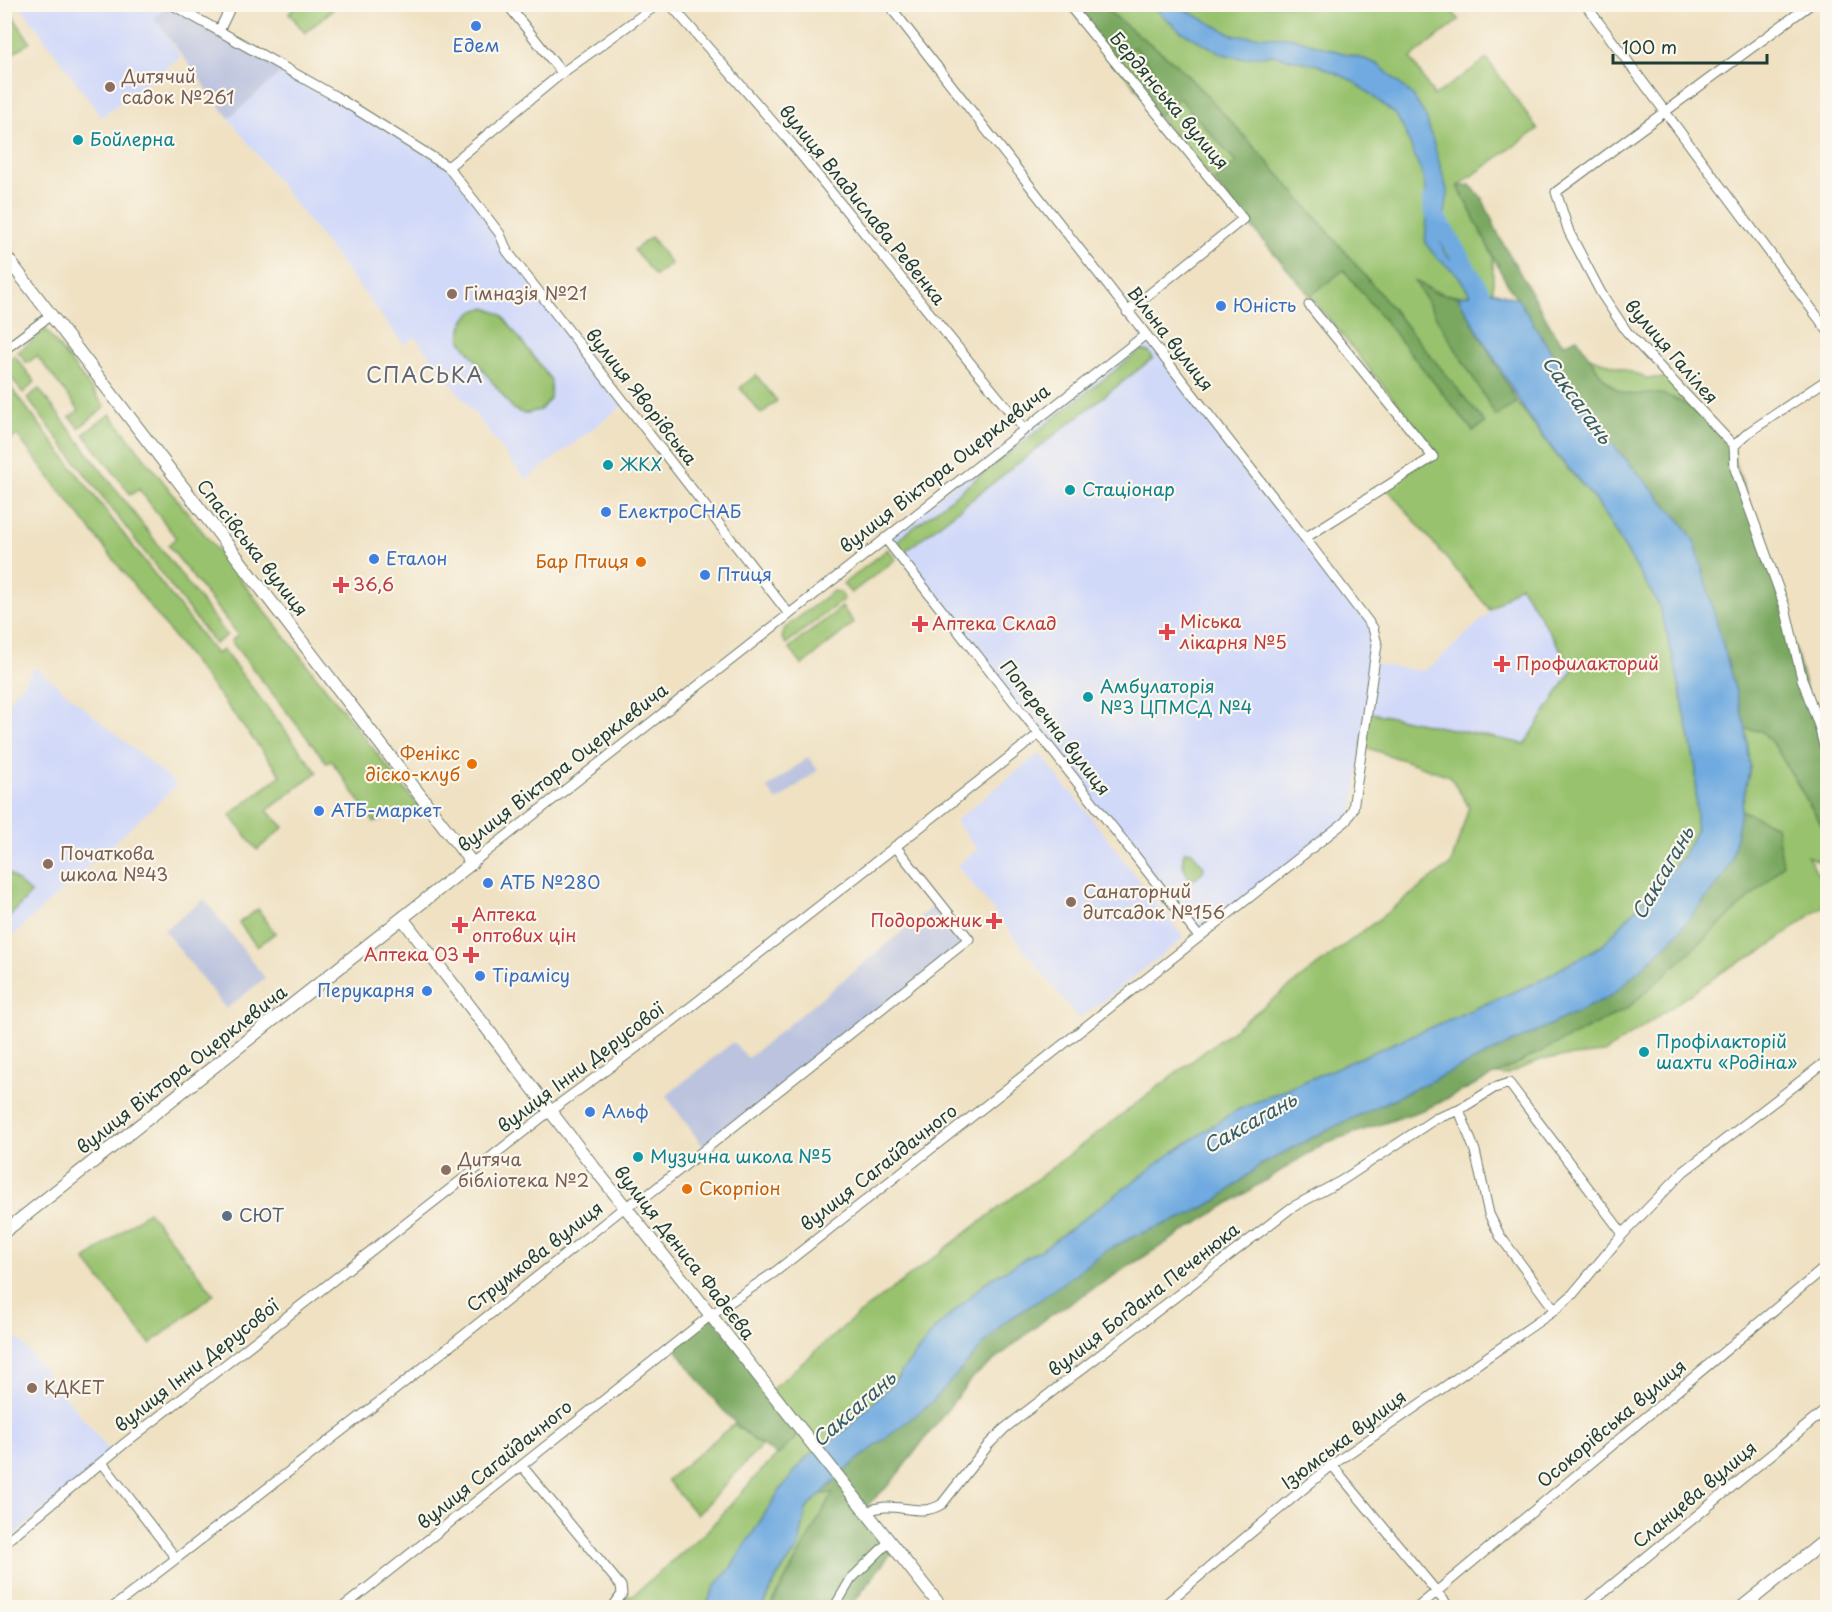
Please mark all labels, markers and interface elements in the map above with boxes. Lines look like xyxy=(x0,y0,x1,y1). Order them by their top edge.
marker: Едем xyxy=(469,19,483,33)
street label: Бердянська вулиця xyxy=(1104,25,1236,175)
scale bar xyxy=(1613,27,1768,65)
place label: Едем xyxy=(453,31,499,58)
text: 100 m xyxy=(1622,33,1677,60)
place label: Дитячий садок №261 xyxy=(121,62,234,110)
marker: Дитячий садок №261 xyxy=(103,80,117,94)
street label: вулиця Владислава Ревенка xyxy=(774,98,953,311)
place label: Бойлерна xyxy=(90,125,176,152)
marker: Бойлерна xyxy=(71,133,85,147)
place label: Гімназія №21 xyxy=(464,279,587,306)
street label: Вільна вулиця xyxy=(1121,280,1221,396)
marker: Гімназія №21 xyxy=(445,287,459,301)
place label: Юність xyxy=(1233,291,1296,318)
street label: вулиця Галілея xyxy=(1619,293,1725,409)
marker: Юність xyxy=(1214,299,1228,313)
street label: вулиця Яворівська xyxy=(580,322,705,471)
water label: Саксагань xyxy=(1535,349,1621,451)
district label: СПАСЬКА xyxy=(366,358,484,390)
street label: вулиця Віктора Оцерклевича xyxy=(833,376,1056,559)
place label: ЖКХ xyxy=(619,450,663,477)
marker: ЖКХ xyxy=(601,458,615,472)
street label: Спасівська вулиця xyxy=(191,473,315,621)
place label: Стаціонар xyxy=(1082,475,1175,502)
marker: Стаціонар xyxy=(1063,483,1077,497)
place label: ЕлектроСНАБ xyxy=(618,497,742,524)
marker: ЕлектроСНАБ xyxy=(599,505,613,519)
place label: Еталон xyxy=(386,544,448,571)
place label: Бар Птиця xyxy=(535,547,629,574)
marker: Еталон xyxy=(367,552,381,566)
marker: Бар Птиця xyxy=(634,555,648,569)
place label: Птиця xyxy=(717,560,772,587)
marker: Птиця xyxy=(698,568,712,582)
place label: 36,6 xyxy=(353,570,394,597)
marker: 36,6 xyxy=(334,578,348,592)
place label: Міська лікарня №5 xyxy=(1179,607,1287,655)
place label: Аптека Склад xyxy=(932,609,1057,636)
marker: Аптека Склад xyxy=(913,617,927,631)
marker: Міська лікарня №5 xyxy=(1158,623,1176,641)
place label: Профилакторий xyxy=(1516,649,1659,676)
street label: Поперечна вулиця xyxy=(995,654,1118,801)
marker: Профилакторий xyxy=(1493,655,1511,673)
place label: Амбулаторія №3 ЦПМСД №4 xyxy=(1100,672,1252,720)
street label: вулиця Віктора Оцерклевича xyxy=(451,675,674,858)
marker: Амбулаторія №3 ЦПМСД №4 xyxy=(1081,690,1095,704)
place label: Фенікс діско-клуб xyxy=(365,739,460,787)
marker: Фенікс діско-клуб xyxy=(465,757,479,771)
place label: АТБ-маркет xyxy=(331,796,441,823)
marker: АТБ-маркет xyxy=(312,804,326,818)
water label: Саксагань xyxy=(1623,820,1701,925)
place label: Початкова школа №43 xyxy=(60,839,168,887)
marker: Початкова школа №43 xyxy=(41,857,55,871)
place label: АТБ №280 xyxy=(500,868,600,895)
marker: АТБ №280 xyxy=(481,876,495,890)
place label: Санаторний дитсадок №156 xyxy=(1083,877,1225,925)
marker: Санаторний дитсадок №156 xyxy=(1064,895,1078,909)
place label: Аптека оптових цін xyxy=(472,900,576,948)
place label: Подорожник xyxy=(870,906,982,933)
marker: Подорожник xyxy=(987,914,1001,928)
marker: Аптека оптових цін xyxy=(453,918,467,932)
place label: Аптека 03 xyxy=(364,940,459,967)
marker: Аптека 03 xyxy=(464,948,478,962)
place label: Тірамісу xyxy=(492,961,570,988)
marker: Тірамісу xyxy=(473,969,487,983)
place label: Перукарня xyxy=(317,976,415,1003)
street label: вулиця Віктора Оцерклевича xyxy=(70,977,293,1160)
marker: Перукарня xyxy=(420,984,434,998)
street label: вулиця Інни Дерусової xyxy=(491,995,670,1138)
place label: Профілакторій шахти «Родіна» xyxy=(1656,1027,1797,1075)
marker: Профілакторій шахти «Родіна» xyxy=(1637,1045,1651,1059)
water label: Саксагань xyxy=(1197,1084,1303,1160)
place label: Альф xyxy=(602,1097,649,1124)
street label: вулиця Сагайдачного xyxy=(794,1097,962,1237)
marker: Альф xyxy=(583,1105,597,1119)
place label: Музична школа №5 xyxy=(650,1142,832,1169)
place label: Дитяча бібліотека №2 xyxy=(457,1145,589,1193)
marker: Музична школа №5 xyxy=(631,1150,645,1164)
street label: вулиця Дениса Фадєєва xyxy=(608,1159,762,1346)
marker: Дитяча бібліотека №2 xyxy=(439,1163,453,1177)
place label: Скорпіон xyxy=(699,1174,781,1201)
marker: Скорпіон xyxy=(680,1182,694,1196)
street label: Струмкова вулиця xyxy=(460,1194,608,1318)
place label: СЮТ xyxy=(239,1201,285,1228)
marker: СЮТ xyxy=(220,1209,234,1223)
street label: вулиця Богдана Печенюка xyxy=(1042,1215,1245,1382)
street label: вулиця Інни Дерусової xyxy=(108,1291,285,1438)
street label: Осокорівська вулиця xyxy=(1531,1352,1692,1493)
water label: Саксагань xyxy=(805,1363,903,1453)
place label: КДКЕТ xyxy=(44,1373,105,1400)
marker: КДКЕТ xyxy=(25,1381,39,1395)
street label: Ізюмська вулиця xyxy=(1275,1383,1411,1495)
street label: вулиця Сагайдачного xyxy=(411,1393,578,1535)
street label: Сланцева вулиця xyxy=(1626,1434,1762,1554)

